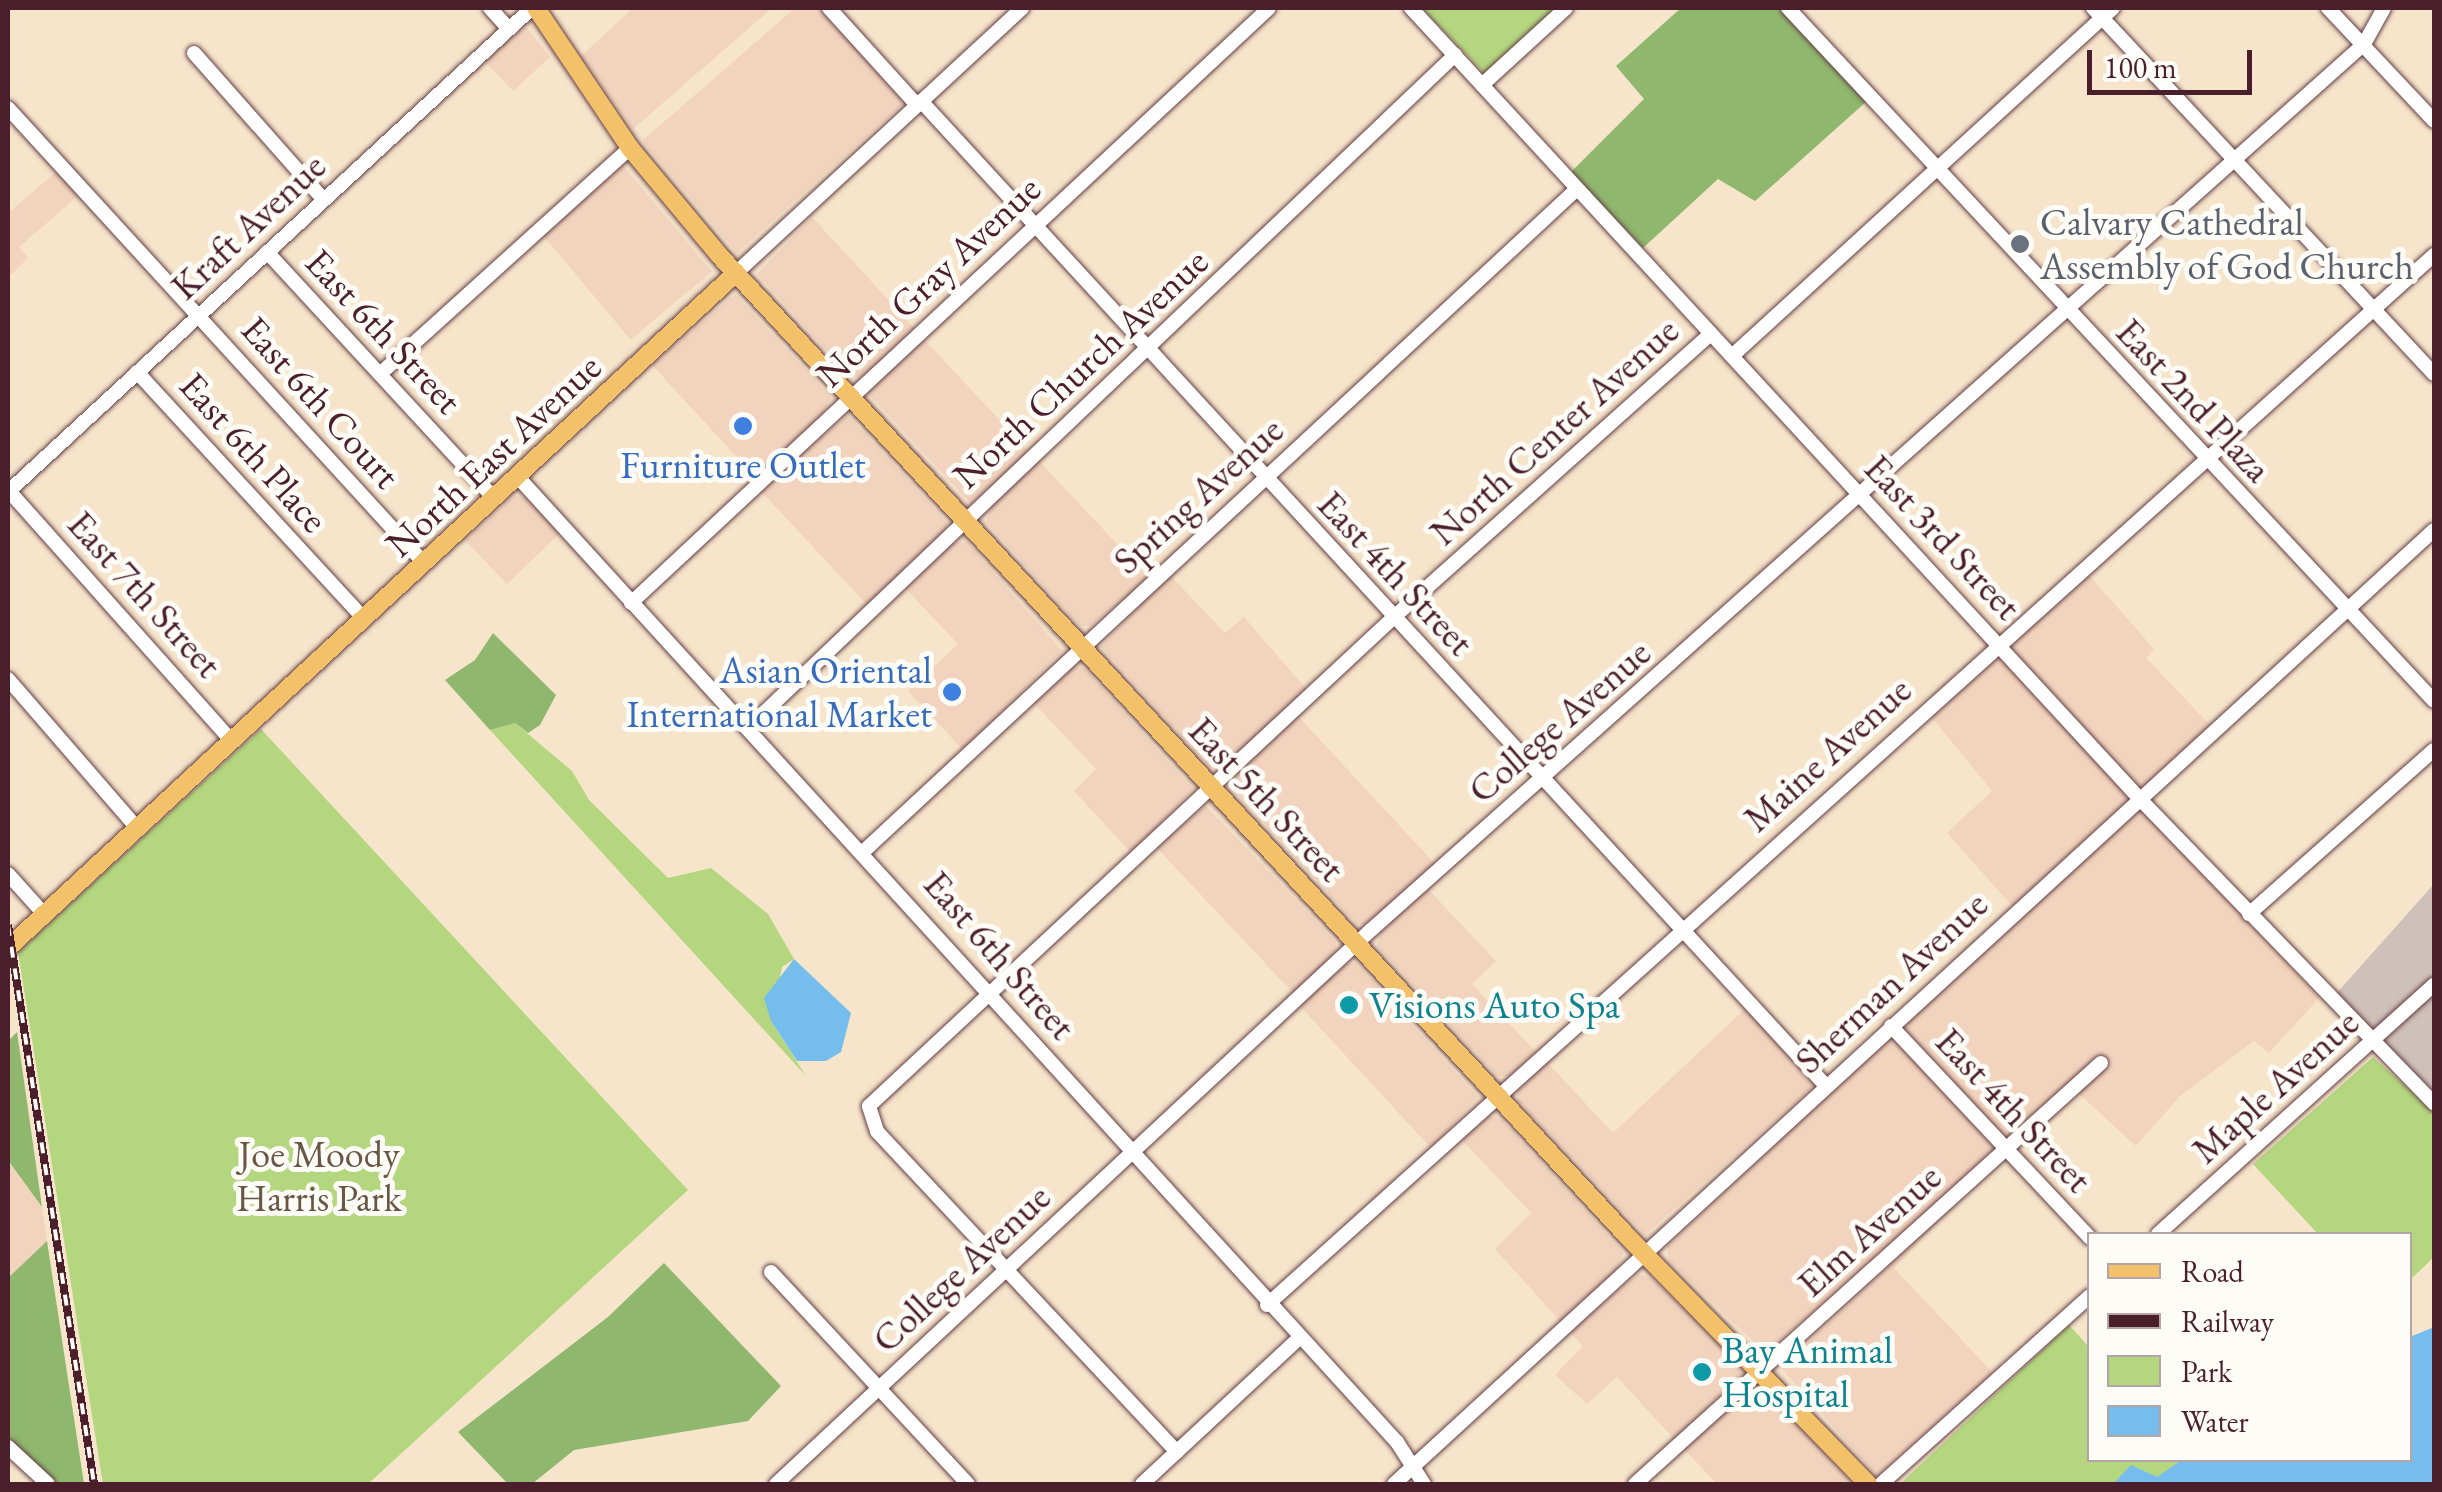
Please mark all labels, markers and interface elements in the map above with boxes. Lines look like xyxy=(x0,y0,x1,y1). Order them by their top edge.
scale bar xyxy=(2092,30,2257,92)
text: 100 m xyxy=(2104,48,2177,87)
street label: Kraft Avenue xyxy=(161,143,335,309)
street label: North Gray Avenue xyxy=(807,166,1049,396)
place label: Calvary Cathedral Assembly of God Church xyxy=(2040,199,2414,288)
marker: Calvary Cathedral Assembly of God Church xyxy=(2009,233,2031,255)
street label: North Church Avenue xyxy=(943,238,1217,498)
street label: East 6th Street xyxy=(296,239,472,423)
street label: East 6th Court xyxy=(232,307,410,497)
street label: North Center Avenue xyxy=(1420,307,1688,555)
street label: East 2nd Plaza xyxy=(2107,309,2281,491)
street label: North East Avenue xyxy=(376,344,610,566)
street label: East 6th Place xyxy=(170,363,338,541)
street label: Spring Avenue xyxy=(1104,407,1292,583)
marker: Furniture Outlet xyxy=(732,415,754,437)
place label: Furniture Outlet xyxy=(620,442,866,488)
street label: East 3rd Street xyxy=(1855,445,2031,629)
street label: East 4th Street xyxy=(1308,481,1484,665)
street label: East 7th Street xyxy=(58,501,232,687)
street label: College Avenue xyxy=(1459,630,1659,812)
place label: Asian Oriental International Market xyxy=(626,647,932,736)
street label: Maine Avenue xyxy=(1734,667,1920,841)
marker: Asian Oriental International Market xyxy=(941,681,963,703)
street label: East 5th Street xyxy=(1179,707,1355,891)
street label: East 6th Street xyxy=(914,861,1086,1049)
street label: Sherman Avenue xyxy=(1785,881,1997,1083)
place label: Visions Auto Spa xyxy=(1369,982,1620,1028)
marker: Visions Auto Spa xyxy=(1338,994,1360,1016)
street label: Maple Avenue xyxy=(2182,999,2368,1173)
street label: East 4th Street xyxy=(1926,1018,2102,1202)
park label: Joe Moody Harris Park xyxy=(236,1131,402,1220)
street label: Elm Avenue xyxy=(1788,1154,1950,1306)
street label: College Avenue xyxy=(863,1174,1059,1362)
legend xyxy=(2087,1232,2412,1462)
text: Road xyxy=(2181,1252,2244,1291)
text: Railway xyxy=(2181,1302,2274,1341)
place label: Bay Animal Hospital xyxy=(1722,1327,1893,1416)
text: Park xyxy=(2181,1352,2232,1391)
marker: Bay Animal Hospital xyxy=(1691,1361,1713,1383)
text: Water xyxy=(2181,1402,2249,1441)

